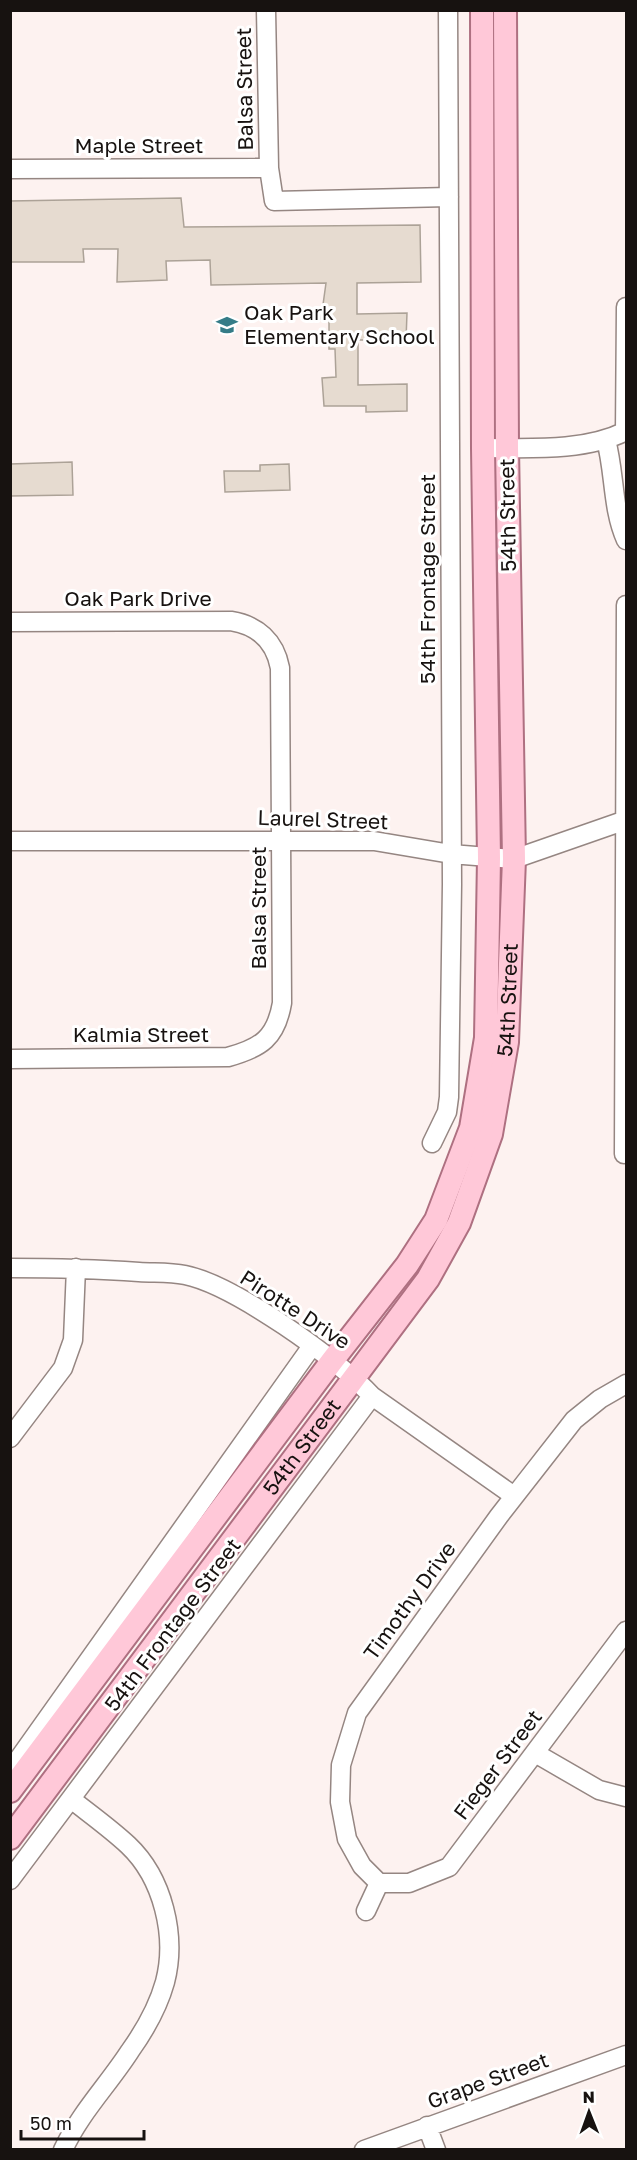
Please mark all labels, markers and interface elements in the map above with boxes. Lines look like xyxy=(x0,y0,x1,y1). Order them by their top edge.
street label: Balsa Street xyxy=(230,27,258,151)
street label: Maple Street xyxy=(75,132,203,158)
place label: Oak Park Elementary School xyxy=(244,299,435,349)
school or university icon: Oak Park Elementary School xyxy=(215,313,239,337)
street label: 54th Street xyxy=(493,458,521,572)
street label: 54th Frontage Street xyxy=(414,474,440,684)
street label: Oak Park Drive xyxy=(64,585,212,611)
street label: Laurel Street xyxy=(257,804,389,834)
street label: Balsa Street xyxy=(245,846,271,970)
street label: 54th Street xyxy=(491,943,523,1059)
street label: Kalmia Street xyxy=(73,1021,209,1047)
street label: Pirotte Drive xyxy=(236,1264,355,1354)
street label: 54th Street xyxy=(257,1393,346,1500)
street label: 54th Frontage Street xyxy=(99,1533,246,1716)
street label: Timothy Drive xyxy=(358,1536,461,1665)
street label: Fieger Street xyxy=(447,1704,547,1825)
street label: Grape Street xyxy=(423,2046,552,2114)
north arrow xyxy=(559,2082,619,2142)
text: N xyxy=(582,2087,595,2107)
scale bar xyxy=(21,2103,144,2141)
text: 50 m xyxy=(30,2112,72,2134)

